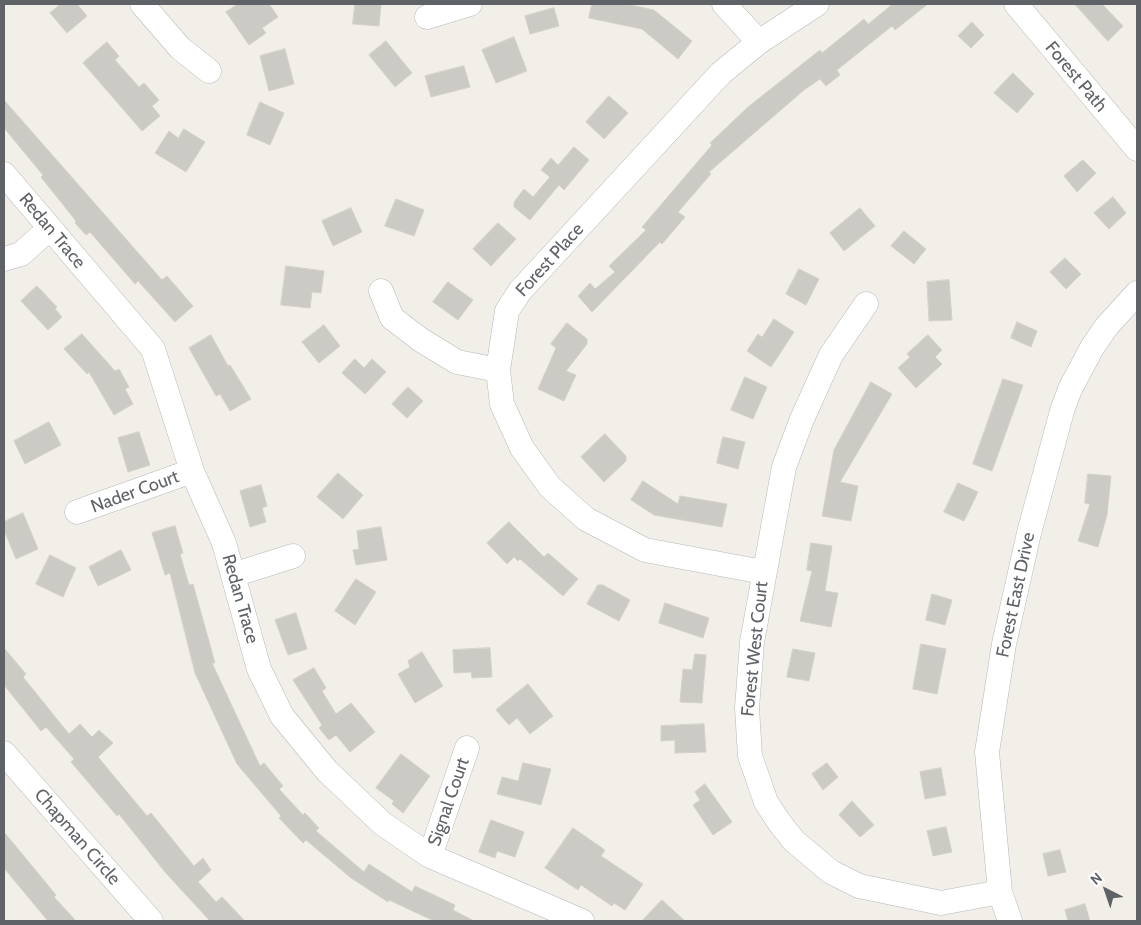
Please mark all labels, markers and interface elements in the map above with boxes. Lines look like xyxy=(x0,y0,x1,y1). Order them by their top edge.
street label: Forest Path xyxy=(1040,37,1112,117)
street label: Redan Trace xyxy=(14,189,90,273)
street label: Forest Place xyxy=(511,219,589,301)
street label: Nader Court xyxy=(88,466,182,518)
street label: Forest East Drive xyxy=(992,530,1040,660)
street label: Redan Trace xyxy=(217,552,263,646)
street label: Forest West Court xyxy=(737,580,773,718)
street label: Signal Court xyxy=(424,755,474,849)
street label: Chapman Circle xyxy=(29,784,125,890)
north arrow xyxy=(1081,865,1131,915)
text: N xyxy=(1087,869,1106,889)

